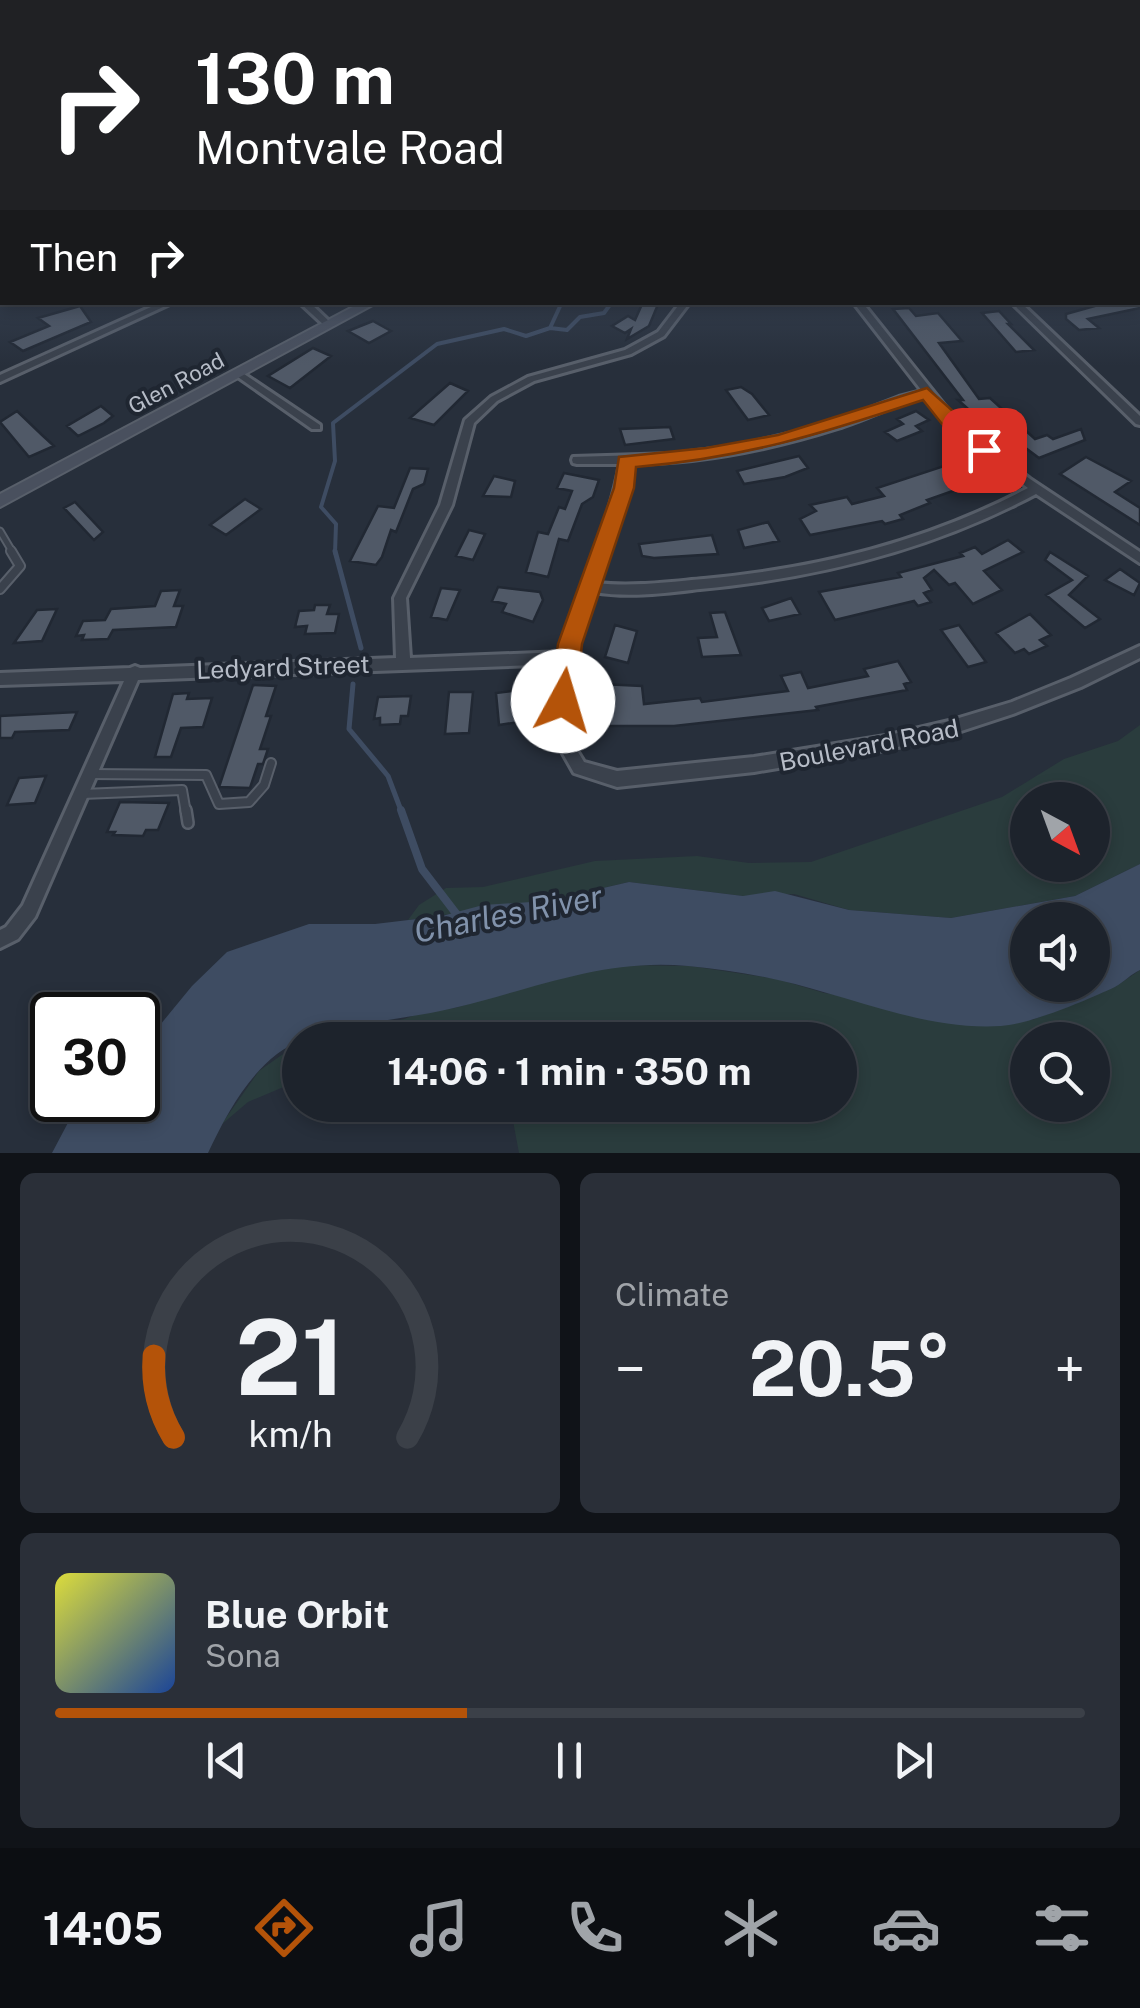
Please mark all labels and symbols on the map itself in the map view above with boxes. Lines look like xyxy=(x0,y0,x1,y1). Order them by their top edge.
street label: Glen Road xyxy=(124,347,228,419)
pin xyxy=(942,408,1027,493)
street label: Ledyard Street xyxy=(196,649,370,685)
position arrow xyxy=(511,649,615,753)
street label: Boulevard Road xyxy=(777,713,961,777)
north arrow xyxy=(1010,782,1110,882)
water label: Charles River xyxy=(411,877,606,950)
speed limit sign: 30 xyxy=(30,992,160,1122)

